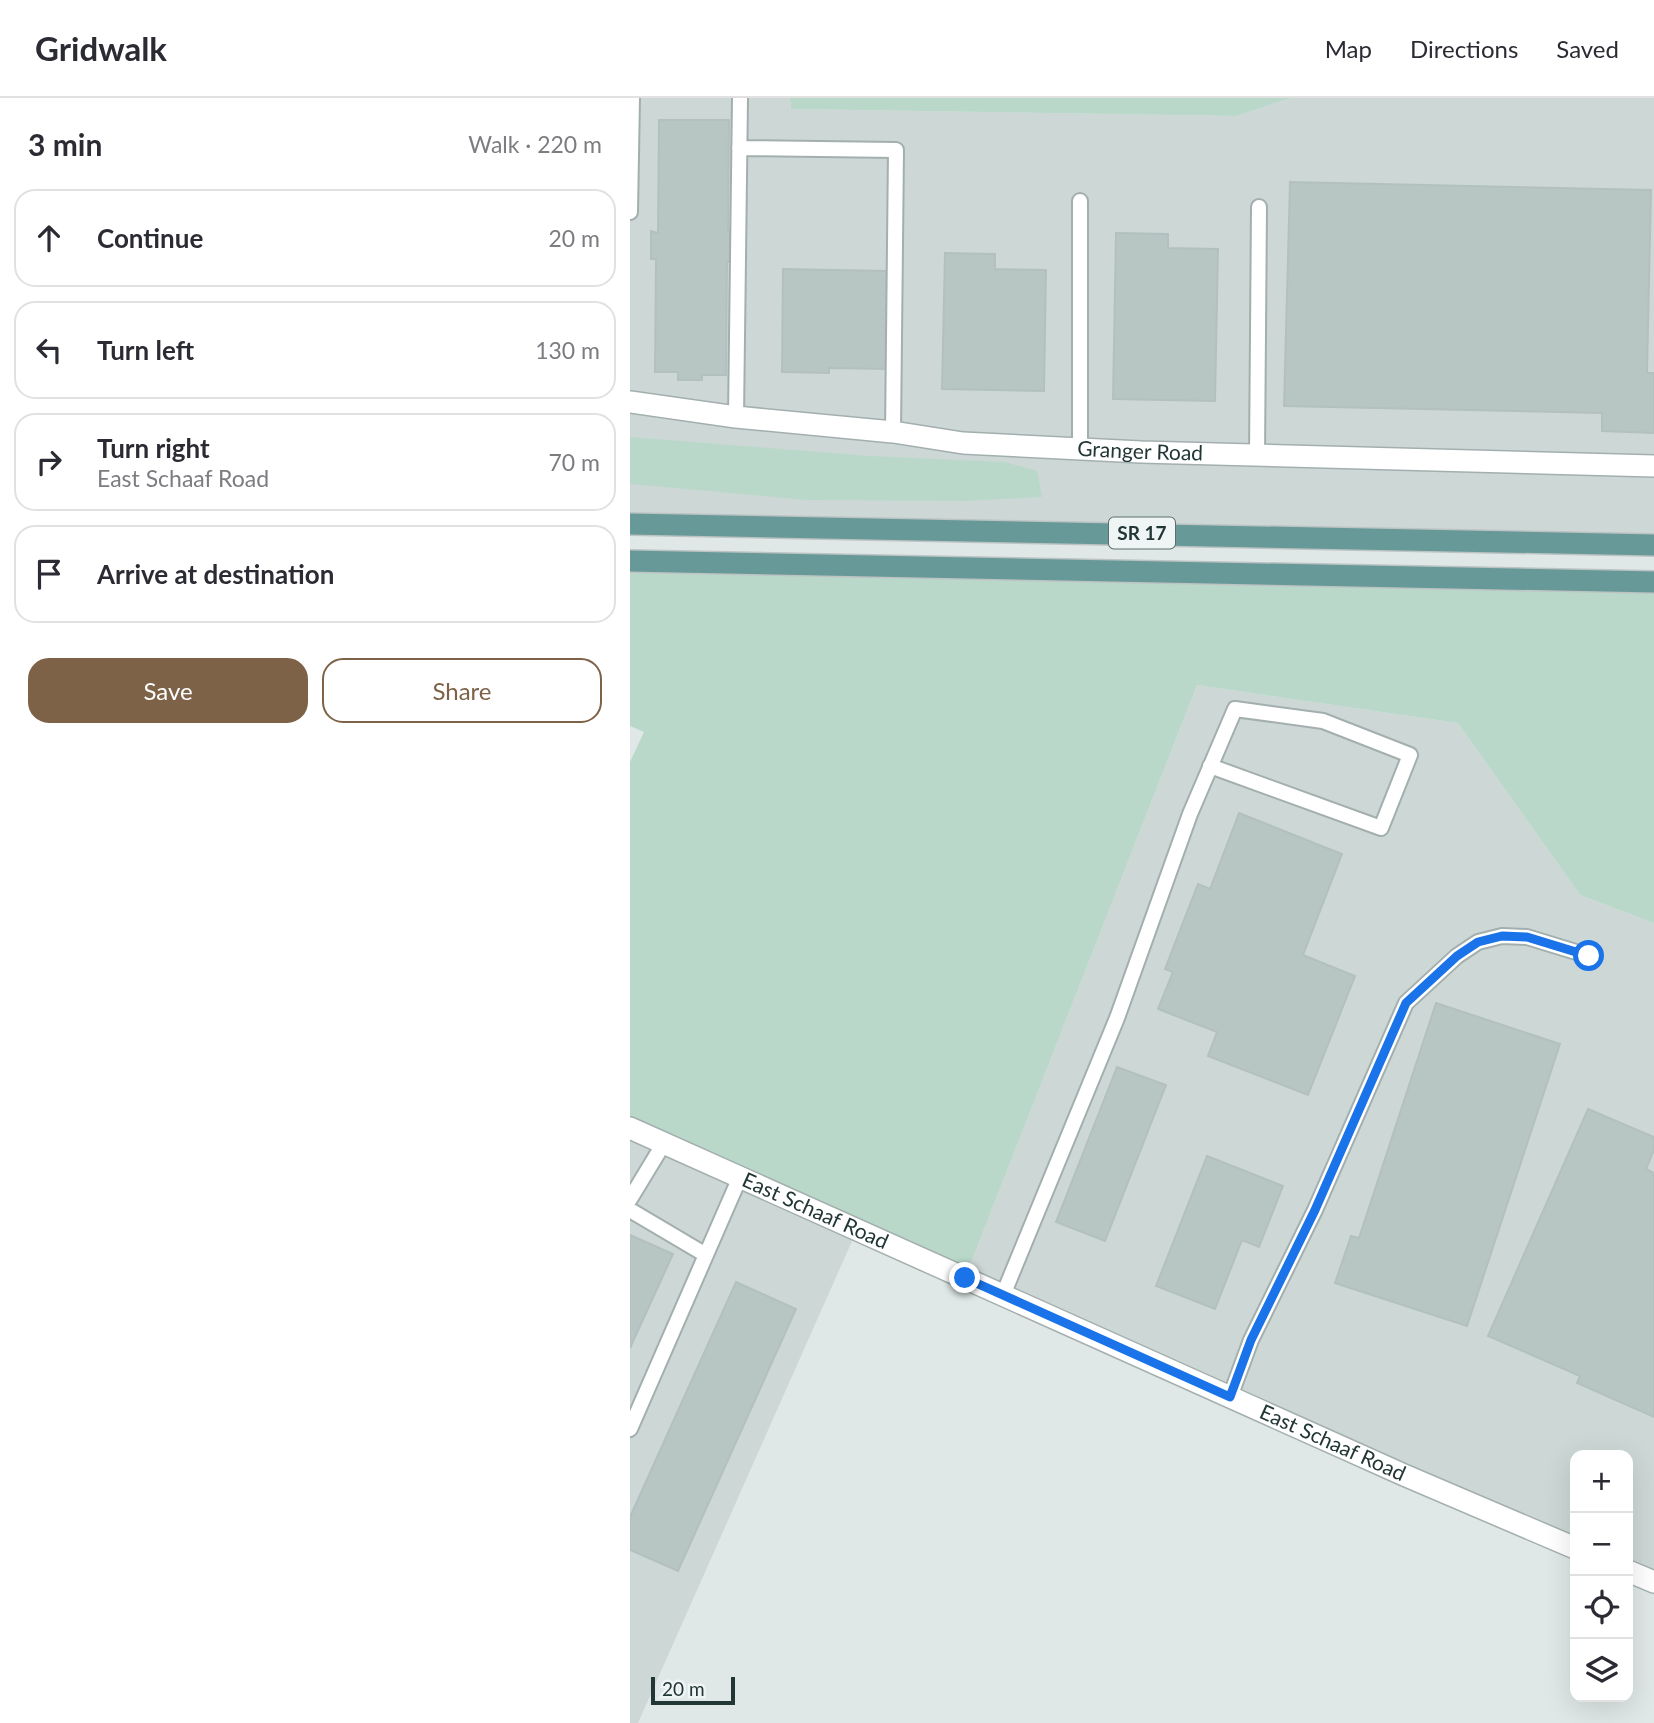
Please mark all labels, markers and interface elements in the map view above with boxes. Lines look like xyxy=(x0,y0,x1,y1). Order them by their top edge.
text: Gridwalk xyxy=(35,28,167,68)
text: Map xyxy=(1325,34,1372,63)
text: Directions xyxy=(1410,34,1518,63)
text: Saved xyxy=(1556,34,1619,63)
text: 3 min xyxy=(28,126,102,162)
text: Walk · 220 m xyxy=(468,130,602,158)
icon: ahead xyxy=(30,219,68,257)
text: Continue xyxy=(97,222,203,254)
text: 20 m xyxy=(549,224,600,252)
icon: left xyxy=(30,331,68,369)
text: Turn left xyxy=(97,334,194,366)
text: 130 m xyxy=(535,336,600,364)
text: Turn right xyxy=(97,432,210,464)
street label: Granger Road xyxy=(1077,435,1203,465)
icon: right xyxy=(30,443,68,481)
text: 70 m xyxy=(549,448,600,476)
text: East Schaaf Road xyxy=(97,464,269,492)
road number: SR 17 xyxy=(1109,518,1175,548)
icon: arrive xyxy=(30,555,68,593)
text: Arrive at destination xyxy=(97,558,334,590)
button: Save xyxy=(28,658,308,723)
button: Share xyxy=(322,658,602,723)
route start xyxy=(1573,940,1604,971)
street label: East Schaaf Road xyxy=(739,1166,893,1253)
route end xyxy=(949,1262,980,1293)
street label: East Schaaf Road xyxy=(1256,1398,1410,1485)
map controls xyxy=(1570,1450,1633,1702)
button: + xyxy=(1570,1450,1633,1513)
button: − xyxy=(1570,1513,1633,1576)
button: locate xyxy=(1570,1576,1633,1639)
button: layers xyxy=(1570,1639,1633,1702)
scale bar xyxy=(651,1674,735,1706)
text: 20 m xyxy=(662,1677,705,1700)

